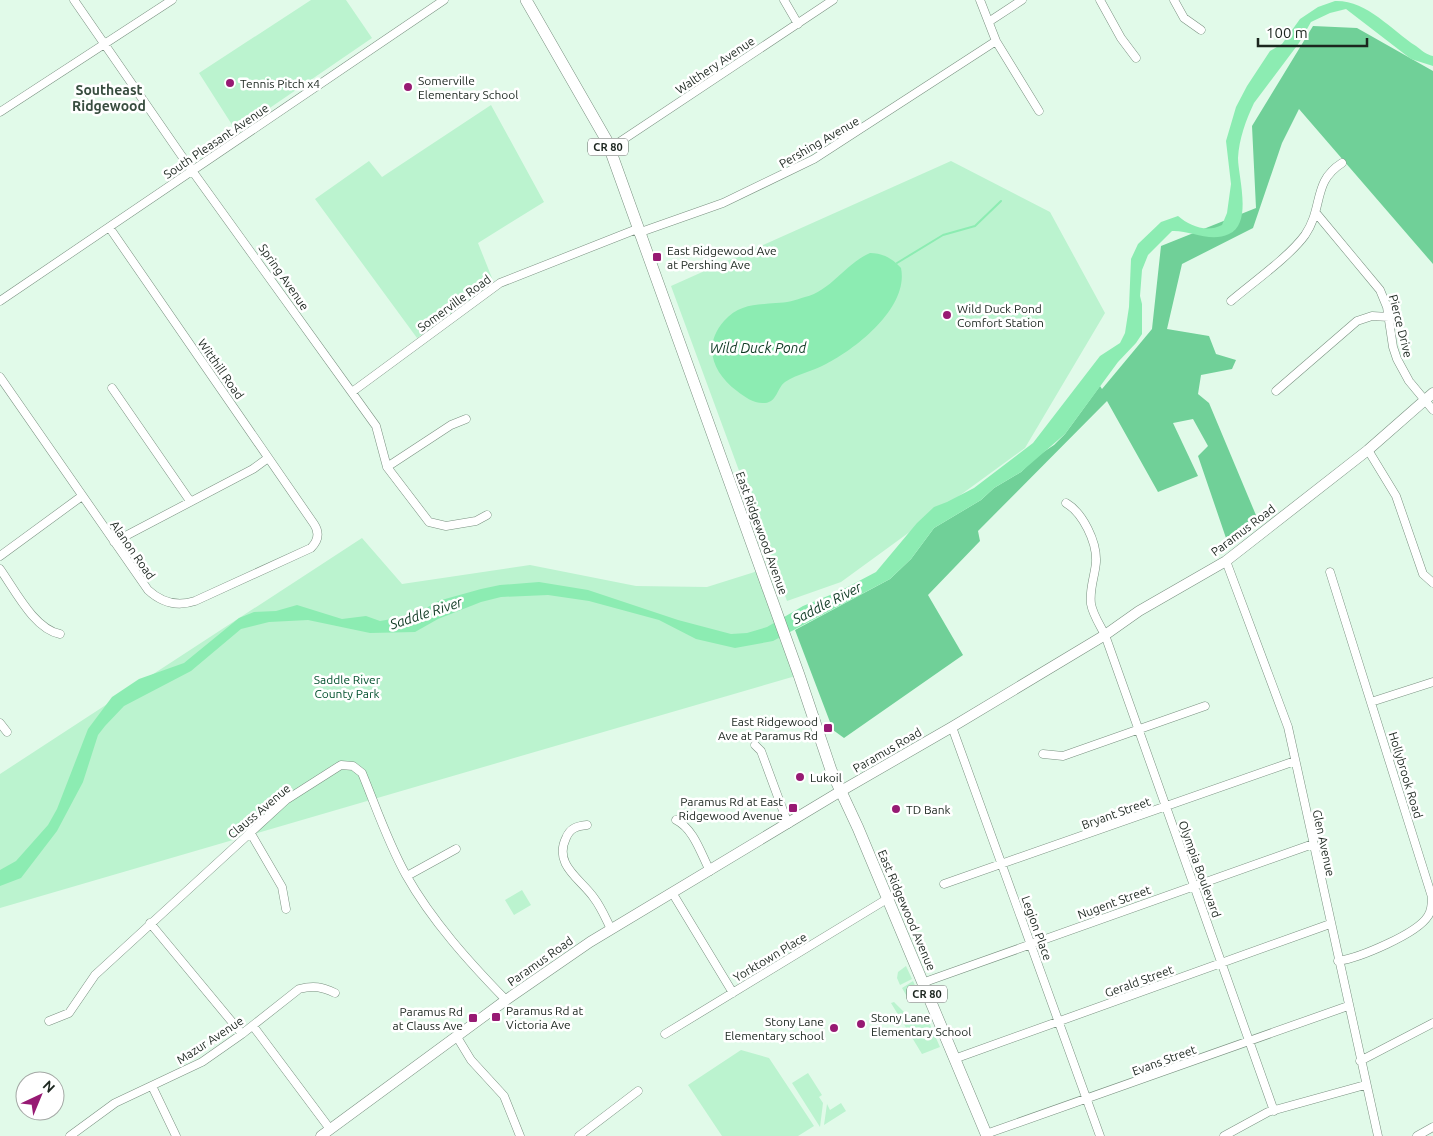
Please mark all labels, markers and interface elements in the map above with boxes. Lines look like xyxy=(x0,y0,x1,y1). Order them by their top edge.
scale bar xyxy=(1258,15,1367,47)
text: 100 m xyxy=(1266,24,1308,41)
street label: Walthery Avenue xyxy=(673,34,757,96)
place label: Somerville Elementary School xyxy=(418,74,518,101)
marker: Tennis Pitch x4 xyxy=(224,77,236,89)
place label: Tennis Pitch x4 xyxy=(240,77,320,90)
marker: Somerville Elementary School xyxy=(402,81,414,93)
district label: Southeast Ridgewood xyxy=(72,82,146,114)
street label: South Pleasant Avenue xyxy=(161,101,271,181)
street label: Pershing Avenue xyxy=(777,114,861,170)
road number: CR 80 xyxy=(588,138,628,156)
street label: Spring Avenue xyxy=(256,241,312,313)
place label: East Ridgewood Ave at Pershing Ave xyxy=(667,244,777,271)
marker: East Ridgewood Ave at Pershing Ave xyxy=(651,251,663,263)
street label: Somerville Road xyxy=(415,272,493,334)
street label: Pierce Drive xyxy=(1387,293,1415,359)
place label: Wild Duck Pond Comfort Station xyxy=(957,302,1044,329)
marker: Wild Duck Pond Comfort Station xyxy=(941,309,953,321)
street label: Witthill Road xyxy=(196,337,246,401)
water label: Wild Duck Pond xyxy=(710,340,807,356)
street label: East Ridgewood Avenue xyxy=(734,470,790,596)
street label: Paramus Road xyxy=(1208,502,1278,558)
street label: Alanon Road xyxy=(108,518,158,582)
water label: Saddle River xyxy=(789,578,865,628)
water label: Saddle River xyxy=(387,594,465,633)
park label: Saddle River County Park xyxy=(314,673,381,700)
place label: East Ridgewood Ave at Paramus Rd xyxy=(718,715,818,742)
marker: East Ridgewood Ave at Paramus Rd xyxy=(822,722,834,734)
street label: Paramus Road xyxy=(851,725,923,775)
street label: Hollybrook Road xyxy=(1387,730,1425,820)
marker: Lukoil xyxy=(794,771,806,783)
place label: Lukoil xyxy=(810,771,842,784)
street label: Clauss Avenue xyxy=(225,781,293,841)
street label: Bryant Street xyxy=(1080,794,1152,831)
place label: Paramus Rd at East Ridgewood Avenue xyxy=(679,795,783,822)
marker: Paramus Rd at East Ridgewood Avenue xyxy=(787,802,799,814)
marker: TD Bank xyxy=(890,803,902,815)
place label: TD Bank xyxy=(906,803,951,816)
street label: Glen Avenue xyxy=(1311,809,1337,877)
street label: Olympia Boulevard xyxy=(1176,819,1224,919)
street label: East Ridgewood Avenue xyxy=(876,848,938,972)
street label: Nugent Street xyxy=(1076,883,1153,921)
street label: Legion Place xyxy=(1019,894,1055,962)
street label: Yorktown Place xyxy=(731,930,809,984)
street label: Paramus Road xyxy=(505,934,575,988)
street label: Gerald Street xyxy=(1103,963,1175,999)
road number: CR 80 xyxy=(907,986,947,1002)
place label: Paramus Rd at Victoria Ave xyxy=(506,1004,583,1031)
place label: Paramus Rd at Clauss Ave xyxy=(393,1005,463,1032)
marker: Paramus Rd at Victoria Ave xyxy=(490,1011,502,1023)
place label: Stony Lane Elementary School xyxy=(871,1011,971,1038)
marker: Paramus Rd at Clauss Ave xyxy=(467,1012,479,1024)
street label: Mazur Avenue xyxy=(174,1014,246,1066)
place label: Stony Lane Elementary school xyxy=(725,1015,824,1042)
marker: Stony Lane Elementary School xyxy=(855,1018,867,1030)
marker: Stony Lane Elementary school xyxy=(828,1022,840,1034)
street label: Evans Street xyxy=(1130,1042,1198,1078)
north arrow xyxy=(15,1071,65,1121)
text: N xyxy=(40,1077,58,1096)

